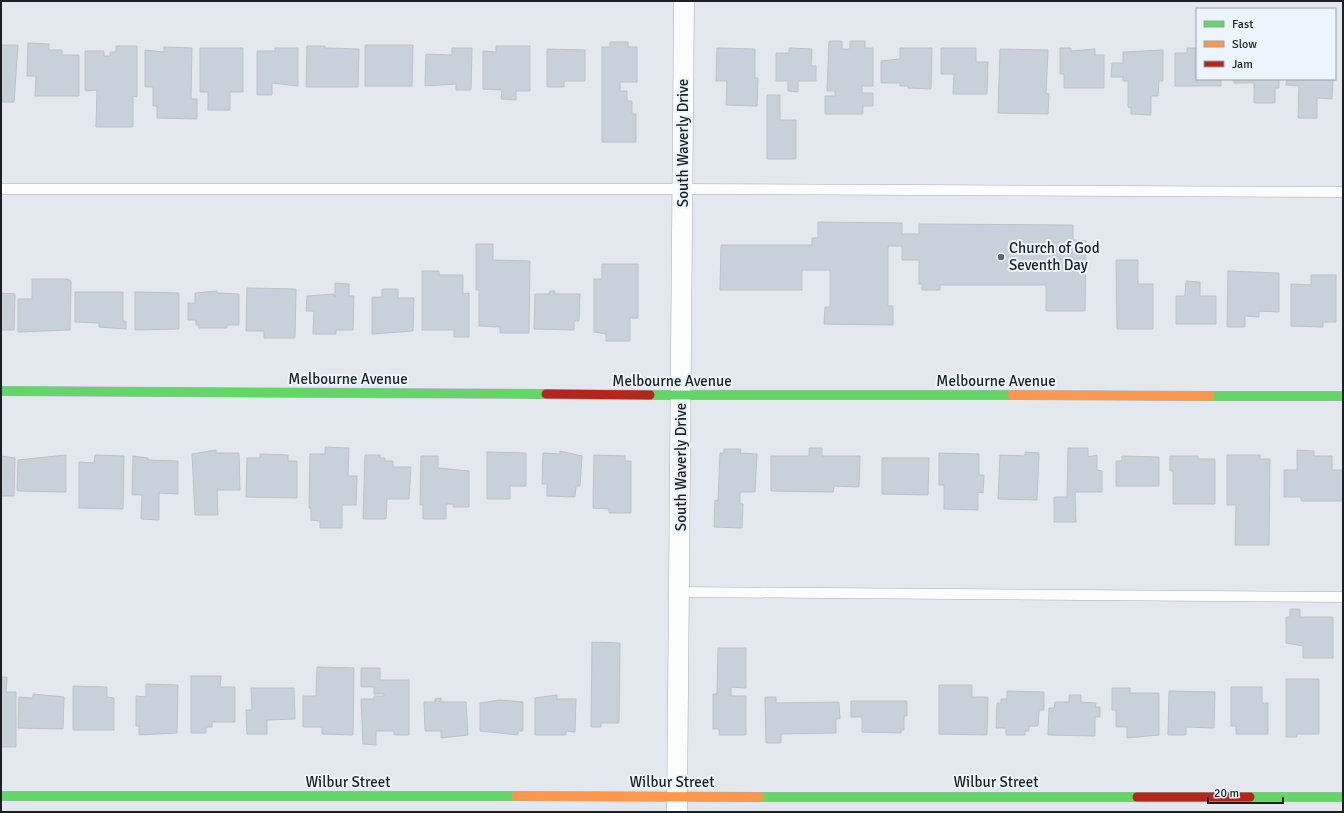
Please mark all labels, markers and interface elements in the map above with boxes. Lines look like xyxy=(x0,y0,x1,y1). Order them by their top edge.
legend xyxy=(1196,8,1336,80)
text: Fast xyxy=(1232,17,1253,32)
text: Slow xyxy=(1232,37,1257,52)
text: Jam xyxy=(1232,57,1253,72)
street label: South Waverly Drive xyxy=(674,79,692,207)
place label: Church of God Seventh Day xyxy=(1009,239,1100,274)
marker: Church of God Seventh Day xyxy=(996,252,1006,262)
street label: Melbourne Avenue xyxy=(288,370,408,388)
street label: Melbourne Avenue xyxy=(612,372,732,390)
street label: Melbourne Avenue xyxy=(936,372,1056,390)
street label: South Waverly Drive xyxy=(672,403,690,531)
street label: Wilbur Street xyxy=(305,773,391,791)
street label: Wilbur Street xyxy=(629,773,715,791)
street label: Wilbur Street xyxy=(953,773,1039,791)
scale bar xyxy=(1208,779,1283,805)
text: 20 m xyxy=(1214,786,1239,801)

